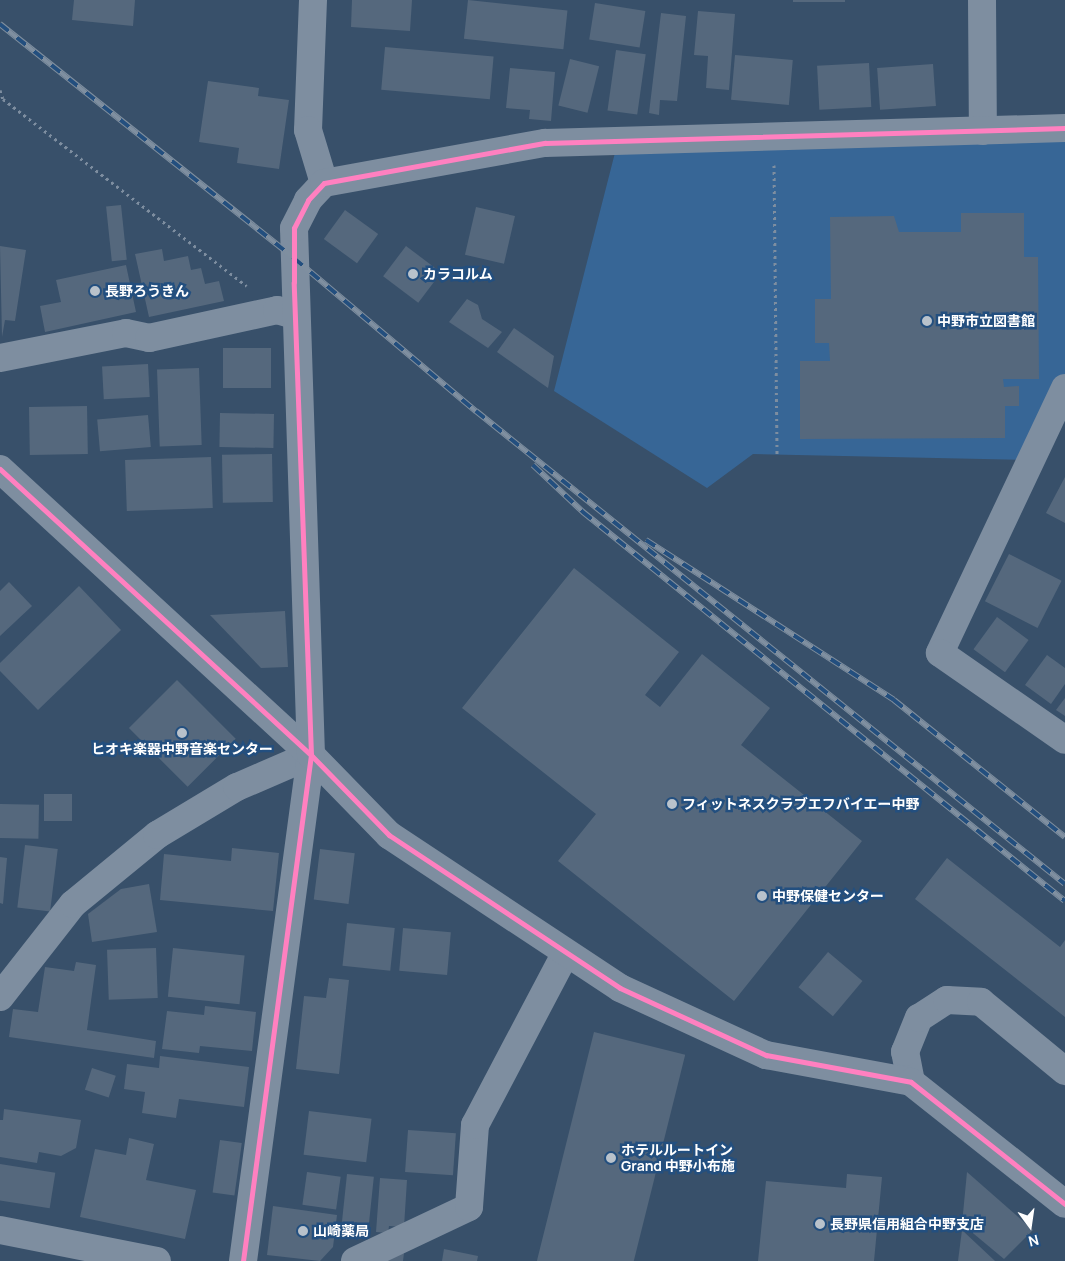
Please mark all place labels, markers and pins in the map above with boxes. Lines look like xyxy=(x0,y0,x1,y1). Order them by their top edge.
place label: カラコルム xyxy=(423,266,493,282)
marker: カラコルム xyxy=(407,268,419,280)
place label: 長野ろうきん xyxy=(105,283,189,299)
marker: 長野ろうきん xyxy=(89,285,101,297)
place label: 中野市立図書館 xyxy=(937,313,1035,329)
marker: 中野市立図書館 xyxy=(921,315,933,327)
marker: ヒオキ楽器中野音楽センター xyxy=(176,727,188,739)
place label: ヒオキ楽器中野音楽センター xyxy=(91,741,273,757)
place label: フィットネスクラブエフバイエー中野 xyxy=(682,796,920,812)
marker: フィットネスクラブエフバイエー中野 xyxy=(666,798,678,810)
place label: 中野保健センター xyxy=(772,888,884,904)
marker: 中野保健センター xyxy=(756,890,768,902)
place label: ホテルルートイン Grand 中野小布施 xyxy=(621,1142,735,1174)
marker: ホテルルートイン Grand 中野小布施 xyxy=(605,1152,617,1164)
place label: 長野県信用組合中野支店 xyxy=(830,1216,984,1232)
marker: 長野県信用組合中野支店 xyxy=(814,1218,826,1230)
place label: 山崎薬局 xyxy=(313,1223,369,1239)
marker: 山崎薬局 xyxy=(297,1225,309,1237)

